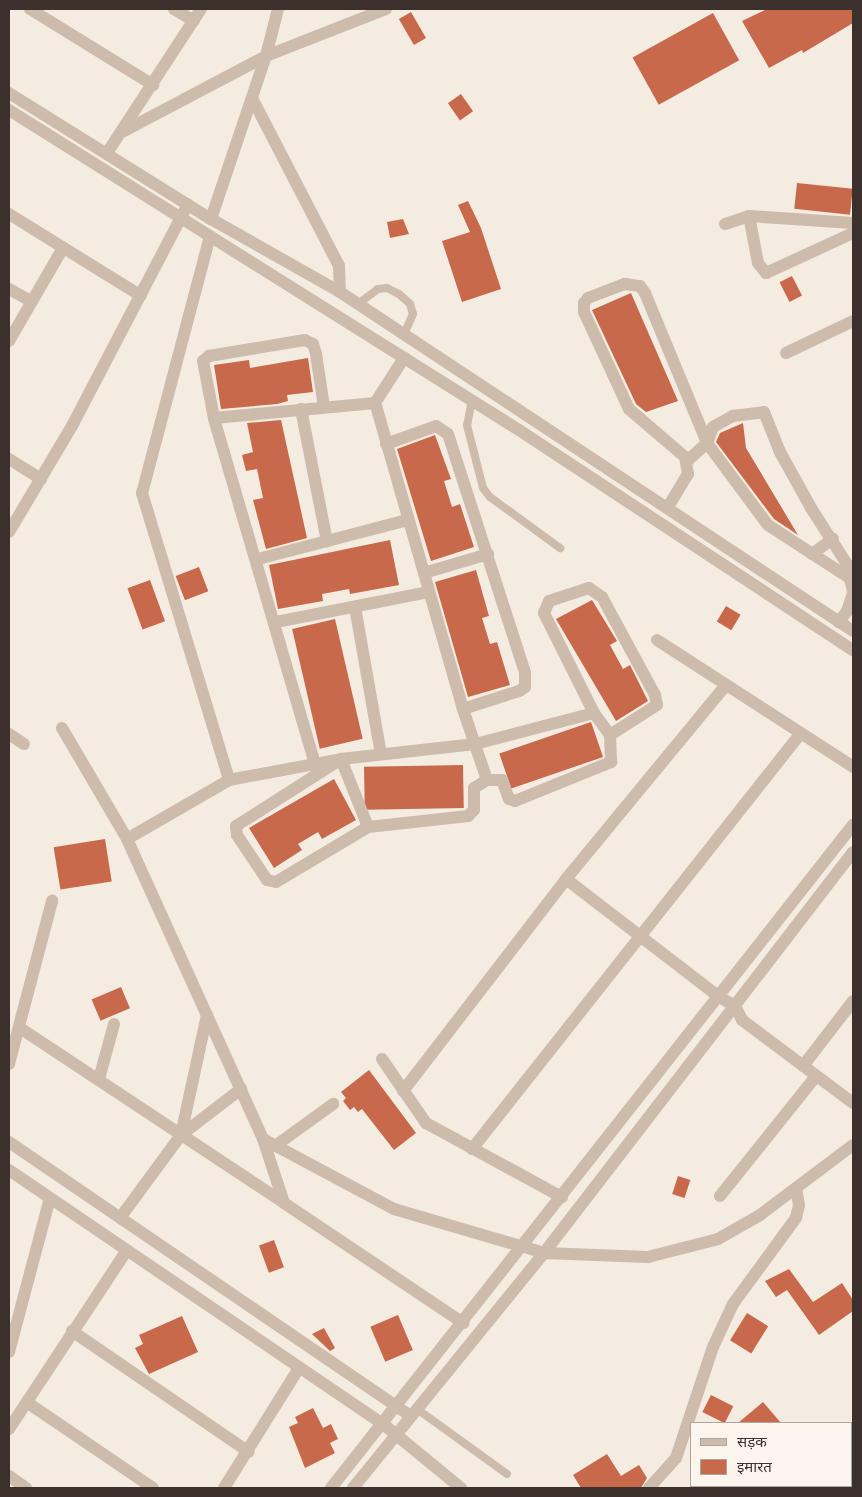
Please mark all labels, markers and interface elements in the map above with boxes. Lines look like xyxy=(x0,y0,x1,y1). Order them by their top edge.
legend xyxy=(690,1422,852,1487)
text: सड़क xyxy=(737,1431,767,1452)
text: इमारत xyxy=(737,1456,772,1477)

